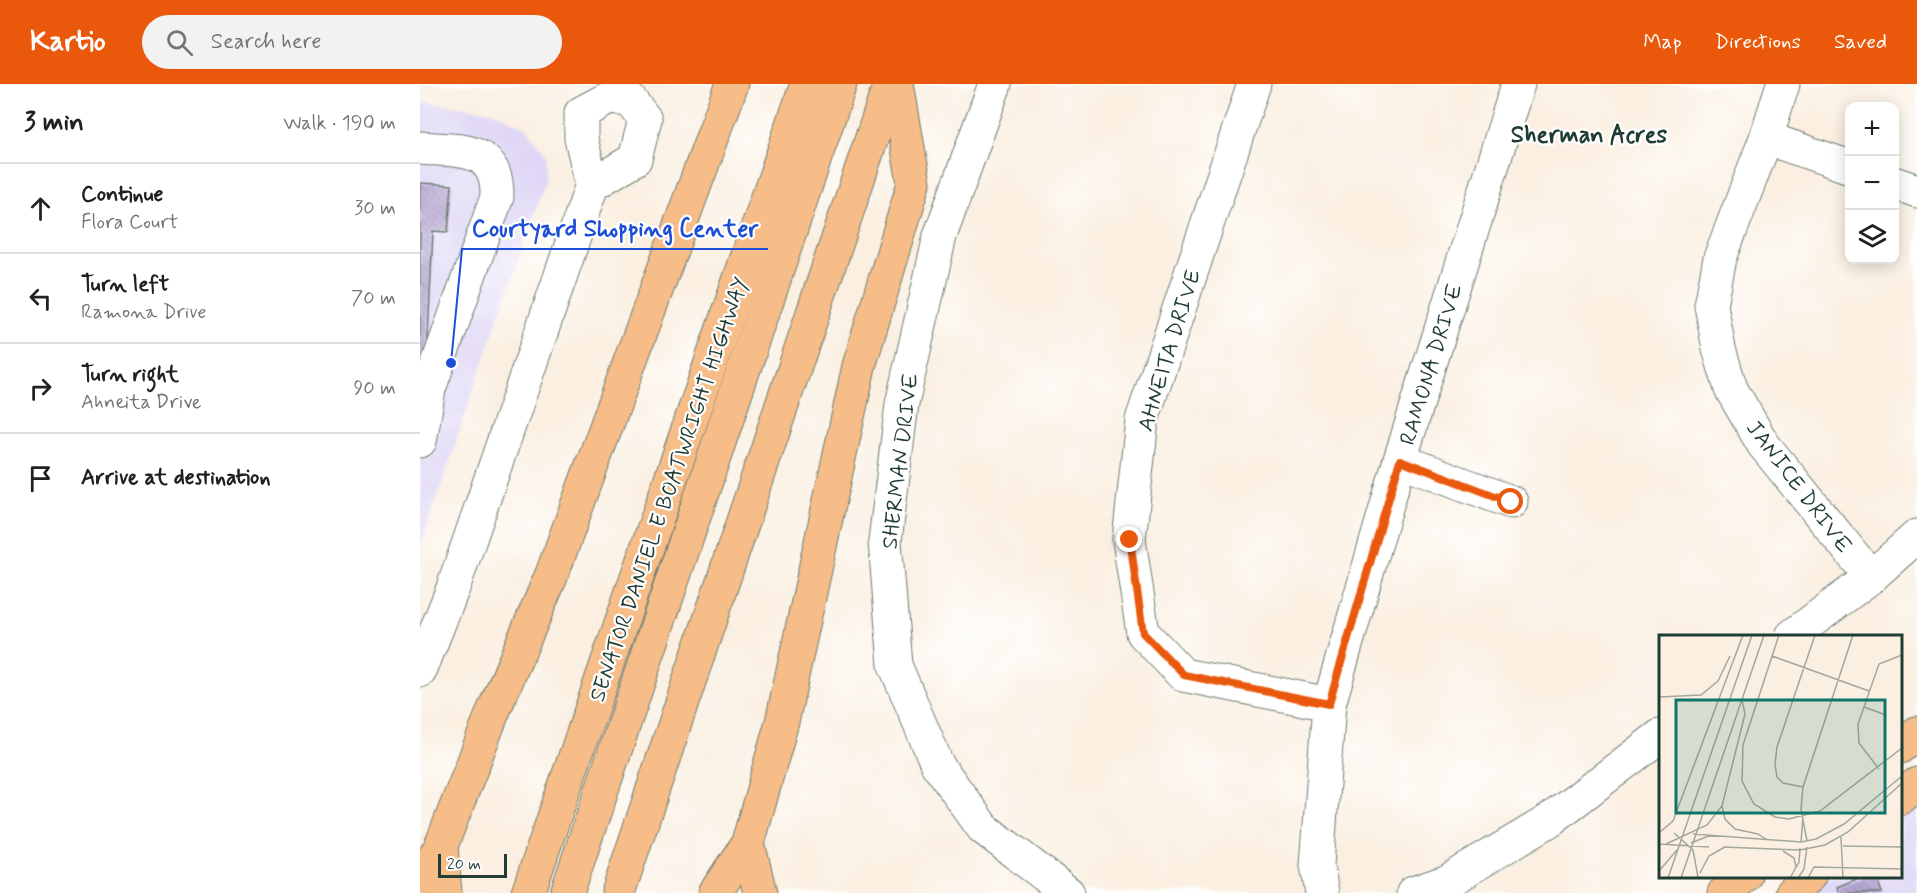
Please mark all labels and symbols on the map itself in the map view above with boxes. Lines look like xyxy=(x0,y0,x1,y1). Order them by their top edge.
district label: Sherman Acres xyxy=(1511,120,1668,151)
callout: Courtyard Shopping Center xyxy=(462,207,768,249)
text: Courtyard Shopping Center xyxy=(472,214,759,246)
street label: AHNEITA DRIVE xyxy=(1132,266,1208,435)
street label: SENATOR DANIEL E BOATWRIGHT HIGHWAY xyxy=(584,274,756,706)
street label: RAMONA DRIVE xyxy=(1394,280,1470,449)
street label: SHERMAN DRIVE xyxy=(876,372,926,551)
street label: JANICE DRIVE xyxy=(1739,415,1858,559)
route start xyxy=(1497,488,1523,514)
route end xyxy=(1116,526,1142,552)
inset map xyxy=(1659,635,1902,878)
scale bar xyxy=(438,851,507,878)

